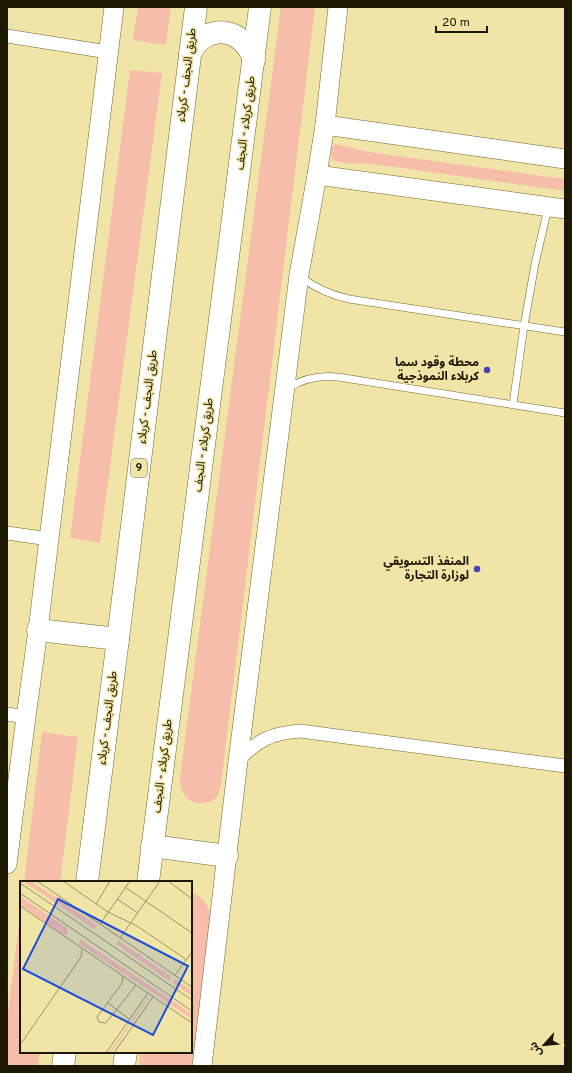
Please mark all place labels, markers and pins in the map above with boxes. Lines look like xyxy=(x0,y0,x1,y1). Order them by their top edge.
place label: محطة وقود سما كربلاء النموذجية xyxy=(395,355,480,385)
marker: محطة وقود سما كربلاء النموذجية xyxy=(482,365,492,375)
place label: المنفذ التسويقي لوزارة التجارة xyxy=(383,554,469,584)
marker: المنفذ التسويقي لوزارة التجارة xyxy=(472,564,482,574)

